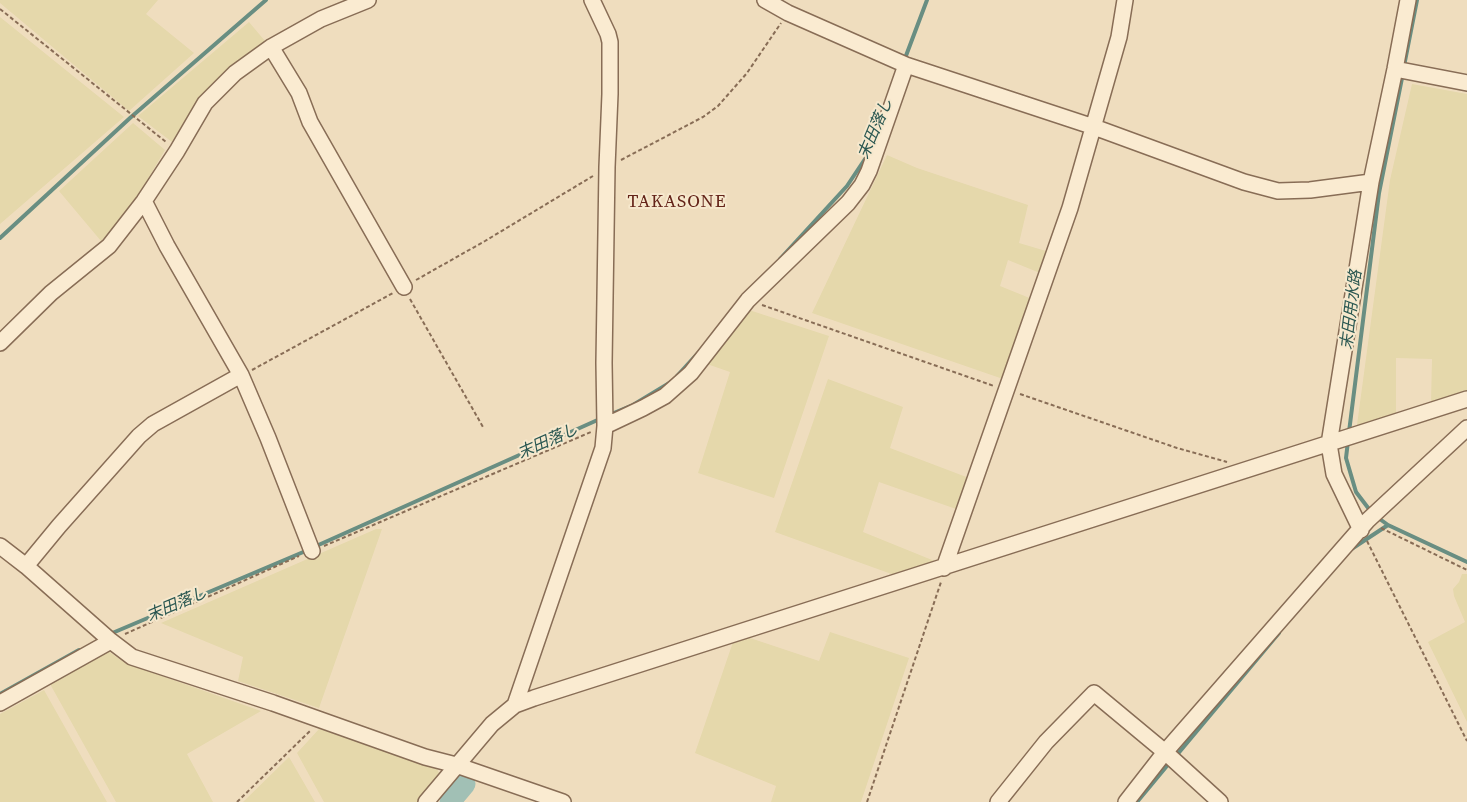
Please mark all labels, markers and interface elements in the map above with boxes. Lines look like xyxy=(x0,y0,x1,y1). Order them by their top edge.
water label: 末田落し xyxy=(855,96,897,162)
district label: TAKASONE xyxy=(626,191,728,213)
water label: 末田用水路 xyxy=(1338,269,1366,351)
water label: 末田落し xyxy=(515,420,581,464)
water label: 末田落し xyxy=(144,584,210,626)

